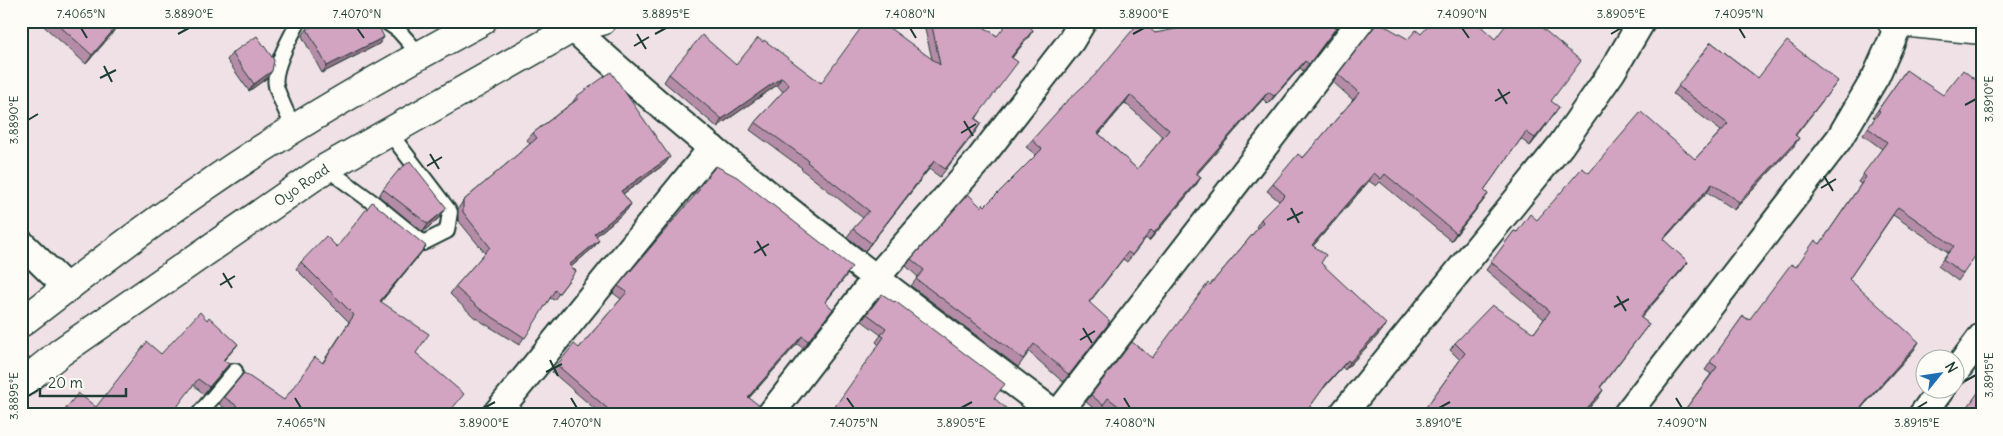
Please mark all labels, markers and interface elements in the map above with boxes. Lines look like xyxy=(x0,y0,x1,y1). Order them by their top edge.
text: 7.4065°N xyxy=(56,6,106,21)
text: 3.8890°E xyxy=(165,6,213,21)
text: 7.4070°N xyxy=(333,6,381,21)
text: 3.8895°E xyxy=(642,6,690,21)
text: 7.4080°N xyxy=(885,6,935,21)
text: 3.8900°E xyxy=(1119,6,1169,21)
text: 7.4090°N xyxy=(1437,6,1487,21)
text: 3.8905°E xyxy=(1597,6,1645,21)
text: 7.4095°N xyxy=(1714,6,1764,21)
text: 3.8910°E xyxy=(1981,76,1996,122)
text: 3.8890°E xyxy=(6,96,21,144)
street label: Oyo Road xyxy=(271,160,332,210)
north arrow xyxy=(1916,348,1966,398)
text: 3.8915°E xyxy=(1981,352,1996,398)
text: N xyxy=(1941,359,1961,376)
scale bar xyxy=(40,366,126,398)
text: 3.8895°E xyxy=(6,372,21,420)
text: 20 m xyxy=(48,373,83,392)
text: 7.4065°N xyxy=(276,415,326,430)
text: 3.8900°E xyxy=(459,415,509,430)
text: 7.4070°N xyxy=(553,415,601,430)
text: 7.4075°N xyxy=(830,415,878,430)
text: 3.8905°E xyxy=(937,415,985,430)
text: 7.4080°N xyxy=(1105,415,1155,430)
text: 3.8910°E xyxy=(1416,415,1462,430)
text: 7.4090°N xyxy=(1657,415,1707,430)
text: 3.8915°E xyxy=(1894,415,1940,430)

